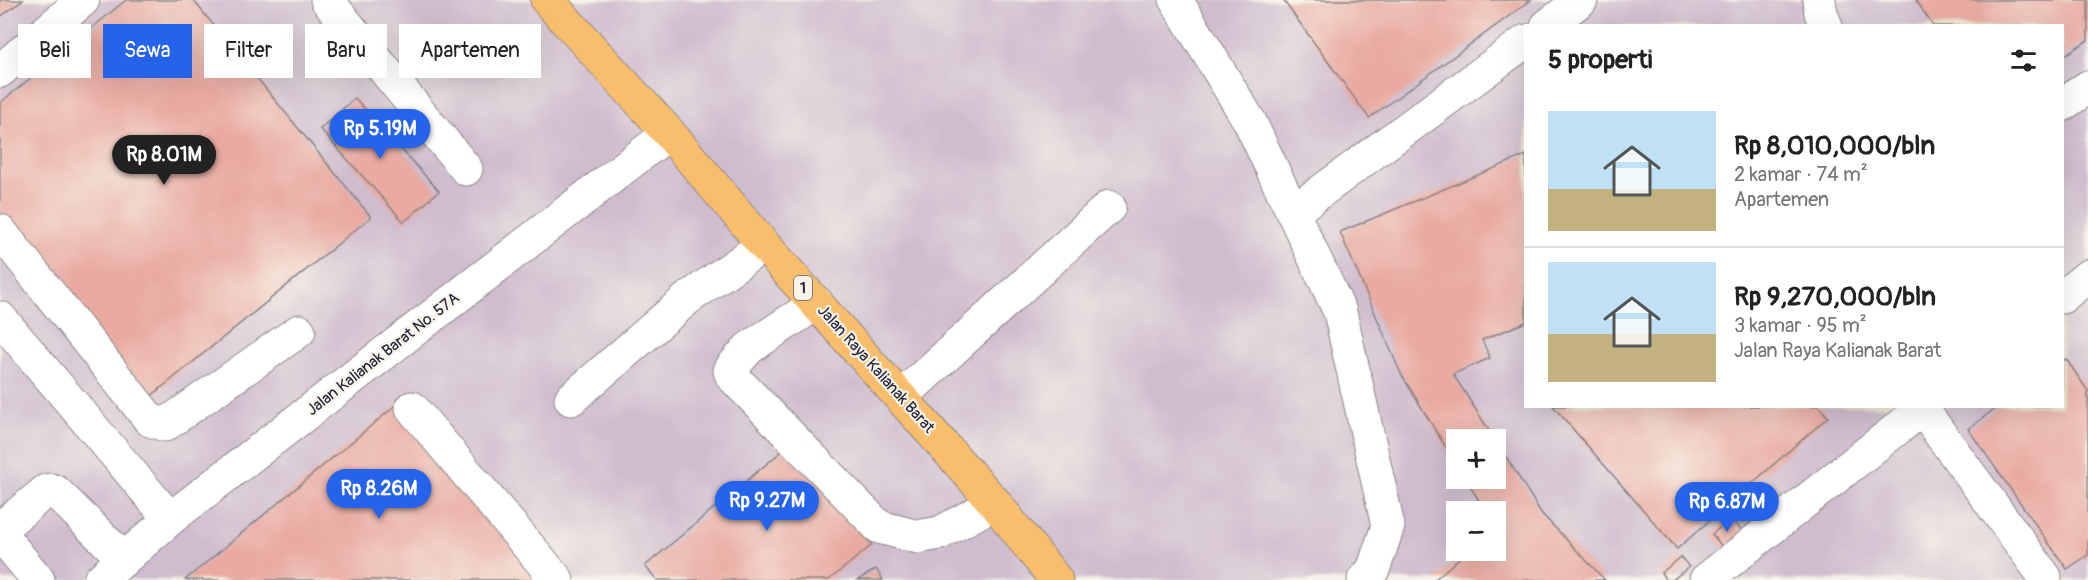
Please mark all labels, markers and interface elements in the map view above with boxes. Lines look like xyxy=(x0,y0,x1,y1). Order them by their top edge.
chip: Beli xyxy=(18,24,91,78)
chip: Sewa xyxy=(103,24,192,78)
chip: Filter xyxy=(204,24,293,78)
chip: Baru xyxy=(305,24,387,78)
chip: Apartemen xyxy=(399,24,541,78)
text: 5 properti xyxy=(1548,44,1652,76)
icon: filters xyxy=(2007,44,2040,77)
pin: Rp 5.19M xyxy=(318,109,442,160)
text: Rp 5.19M xyxy=(343,116,417,141)
text: Rp 8,010,000/bln xyxy=(1734,130,1935,162)
pin: Rp 8.01M xyxy=(102,135,226,186)
icon: home xyxy=(1596,135,1668,207)
text: Rp 8.01M xyxy=(126,142,202,167)
text: 2 kamar · 74 m² xyxy=(1734,162,1868,187)
text: Apartemen xyxy=(1734,187,1829,212)
road number: 1 xyxy=(794,276,812,300)
text: Rp 9,270,000/bln xyxy=(1734,281,1936,313)
icon: home xyxy=(1596,286,1668,358)
street label: Jalan Kalianak Barat No. 57A xyxy=(302,288,464,420)
street label: Jalan Raya Kalianak Barat xyxy=(813,301,939,438)
text: 3 kamar · 95 m² xyxy=(1734,313,1867,338)
text: Jalan Raya Kalianak Barat xyxy=(1734,338,1941,363)
map controls xyxy=(1446,429,1506,561)
button: + xyxy=(1446,429,1506,489)
pin: Rp 8.26M xyxy=(317,469,441,520)
text: Rp 8.26M xyxy=(340,476,418,501)
pin: Rp 9.27M xyxy=(705,481,829,532)
pin: Rp 6.87M xyxy=(1665,482,1789,533)
text: Rp 9.27M xyxy=(729,488,805,513)
text: Rp 6.87M xyxy=(1689,489,1765,514)
button: − xyxy=(1446,501,1506,561)

